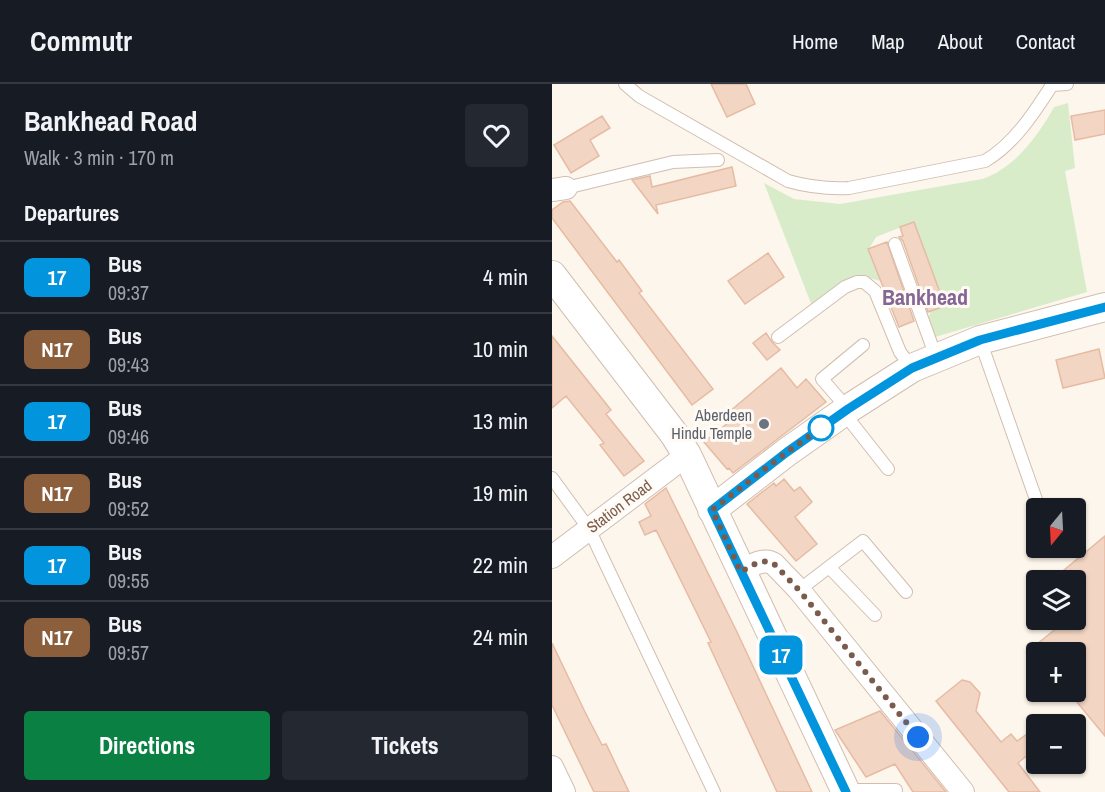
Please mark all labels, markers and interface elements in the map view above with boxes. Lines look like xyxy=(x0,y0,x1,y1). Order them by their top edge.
text: Commutr xyxy=(30,22,132,60)
text: Home xyxy=(792,27,838,56)
text: Map xyxy=(871,27,905,56)
text: About xyxy=(938,27,983,56)
text: Contact xyxy=(1016,27,1075,56)
text: Bankhead Road xyxy=(24,102,198,140)
button: heart xyxy=(465,104,528,167)
text: Walk · 3 min · 170 m xyxy=(24,144,174,171)
text: Departures xyxy=(24,198,119,228)
text: Bus xyxy=(108,249,142,279)
text: 4 min xyxy=(483,262,528,292)
text: 17 xyxy=(47,263,67,292)
text: 09:37 xyxy=(108,279,149,306)
district label: Bankhead xyxy=(882,282,968,312)
text: Bus xyxy=(108,321,142,351)
text: 10 min xyxy=(473,334,528,364)
text: N17 xyxy=(41,335,73,364)
text: 09:43 xyxy=(108,351,149,378)
text: Bus xyxy=(108,393,142,423)
place label: Aberdeen Hindu Temple xyxy=(671,404,752,444)
text: 13 min xyxy=(473,406,528,436)
text: 17 xyxy=(47,407,67,436)
unlabelled marker xyxy=(808,415,834,441)
marker: Aberdeen Hindu Temple xyxy=(757,417,771,431)
text: 09:46 xyxy=(108,423,149,450)
text: Bus xyxy=(108,465,142,495)
street label: Station Road xyxy=(582,474,656,538)
text: 19 min xyxy=(473,478,528,508)
text: N17 xyxy=(41,479,73,508)
text: 09:52 xyxy=(108,495,149,522)
north arrow xyxy=(1026,498,1086,558)
map controls xyxy=(1026,498,1086,774)
text: Bus xyxy=(108,537,142,567)
text: 22 min xyxy=(473,550,528,580)
text: 17 xyxy=(47,551,67,580)
text: 09:55 xyxy=(108,567,149,594)
button: layers xyxy=(1026,570,1086,630)
text: Bus xyxy=(108,609,142,639)
text: 24 min xyxy=(473,622,528,652)
text: N17 xyxy=(41,623,73,652)
line badge: 17 xyxy=(754,636,808,674)
text: 09:57 xyxy=(108,639,149,666)
text: 17 xyxy=(771,641,791,670)
button: + xyxy=(1026,642,1086,702)
button: Directions xyxy=(24,711,270,780)
button: Tickets xyxy=(282,711,528,780)
button: − xyxy=(1026,714,1086,774)
your location xyxy=(903,722,933,752)

